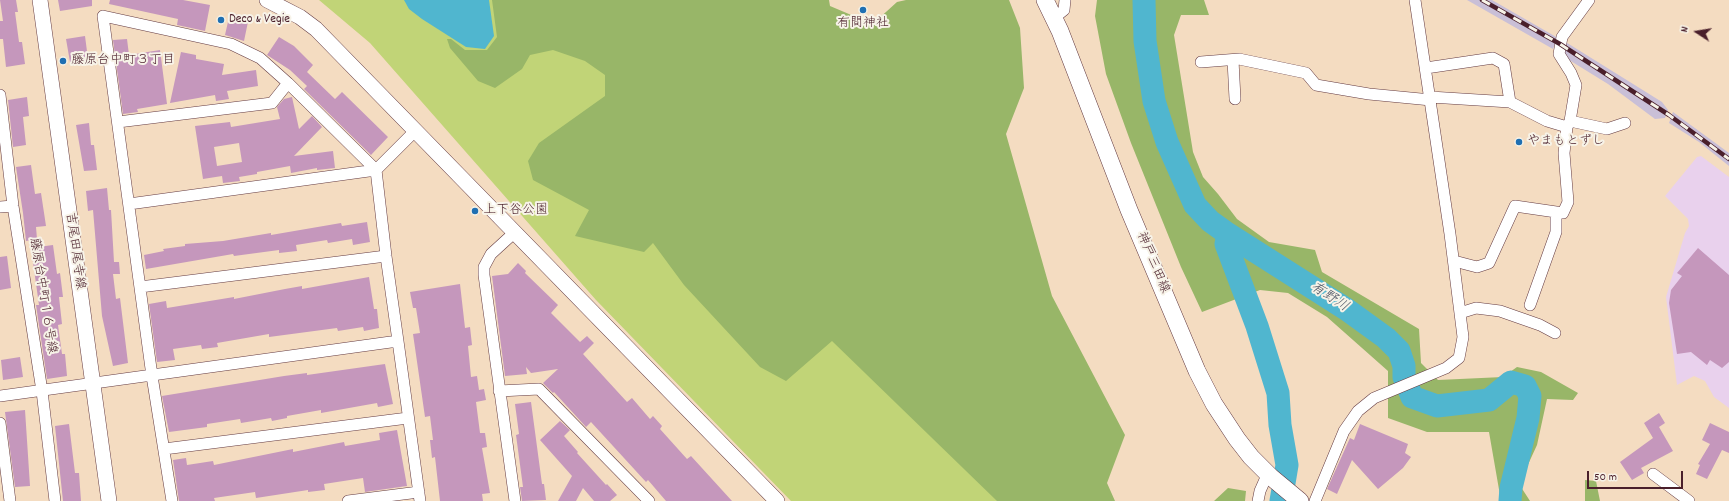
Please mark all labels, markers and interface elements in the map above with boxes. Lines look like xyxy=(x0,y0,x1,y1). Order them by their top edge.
marker: 有間神社 xyxy=(858,5,868,15)
place label: Deco & Vegie xyxy=(229,12,290,28)
north arrow xyxy=(1677,12,1717,52)
marker: Deco & Vegie xyxy=(216,15,226,25)
place label: 有間神社 xyxy=(837,16,889,32)
text: N xyxy=(1677,25,1694,34)
place label: 藤原台中町３丁目 xyxy=(71,53,175,69)
marker: 藤原台中町３丁目 xyxy=(58,56,68,66)
place label: やまもとずし xyxy=(1527,134,1605,150)
marker: やまもとずし xyxy=(1514,137,1524,147)
place label: 上下谷公園 xyxy=(483,203,548,219)
marker: 上下谷公園 xyxy=(470,206,480,216)
street label: 吉尾田尾寺線 xyxy=(61,211,87,291)
street label: 神戸三田線 xyxy=(1132,230,1172,296)
street label: 藤原台中町１６号線 xyxy=(25,237,59,355)
water label: 有野川 xyxy=(1307,280,1351,316)
scale bar xyxy=(1589,463,1685,489)
text: 50 m xyxy=(1594,469,1617,486)

